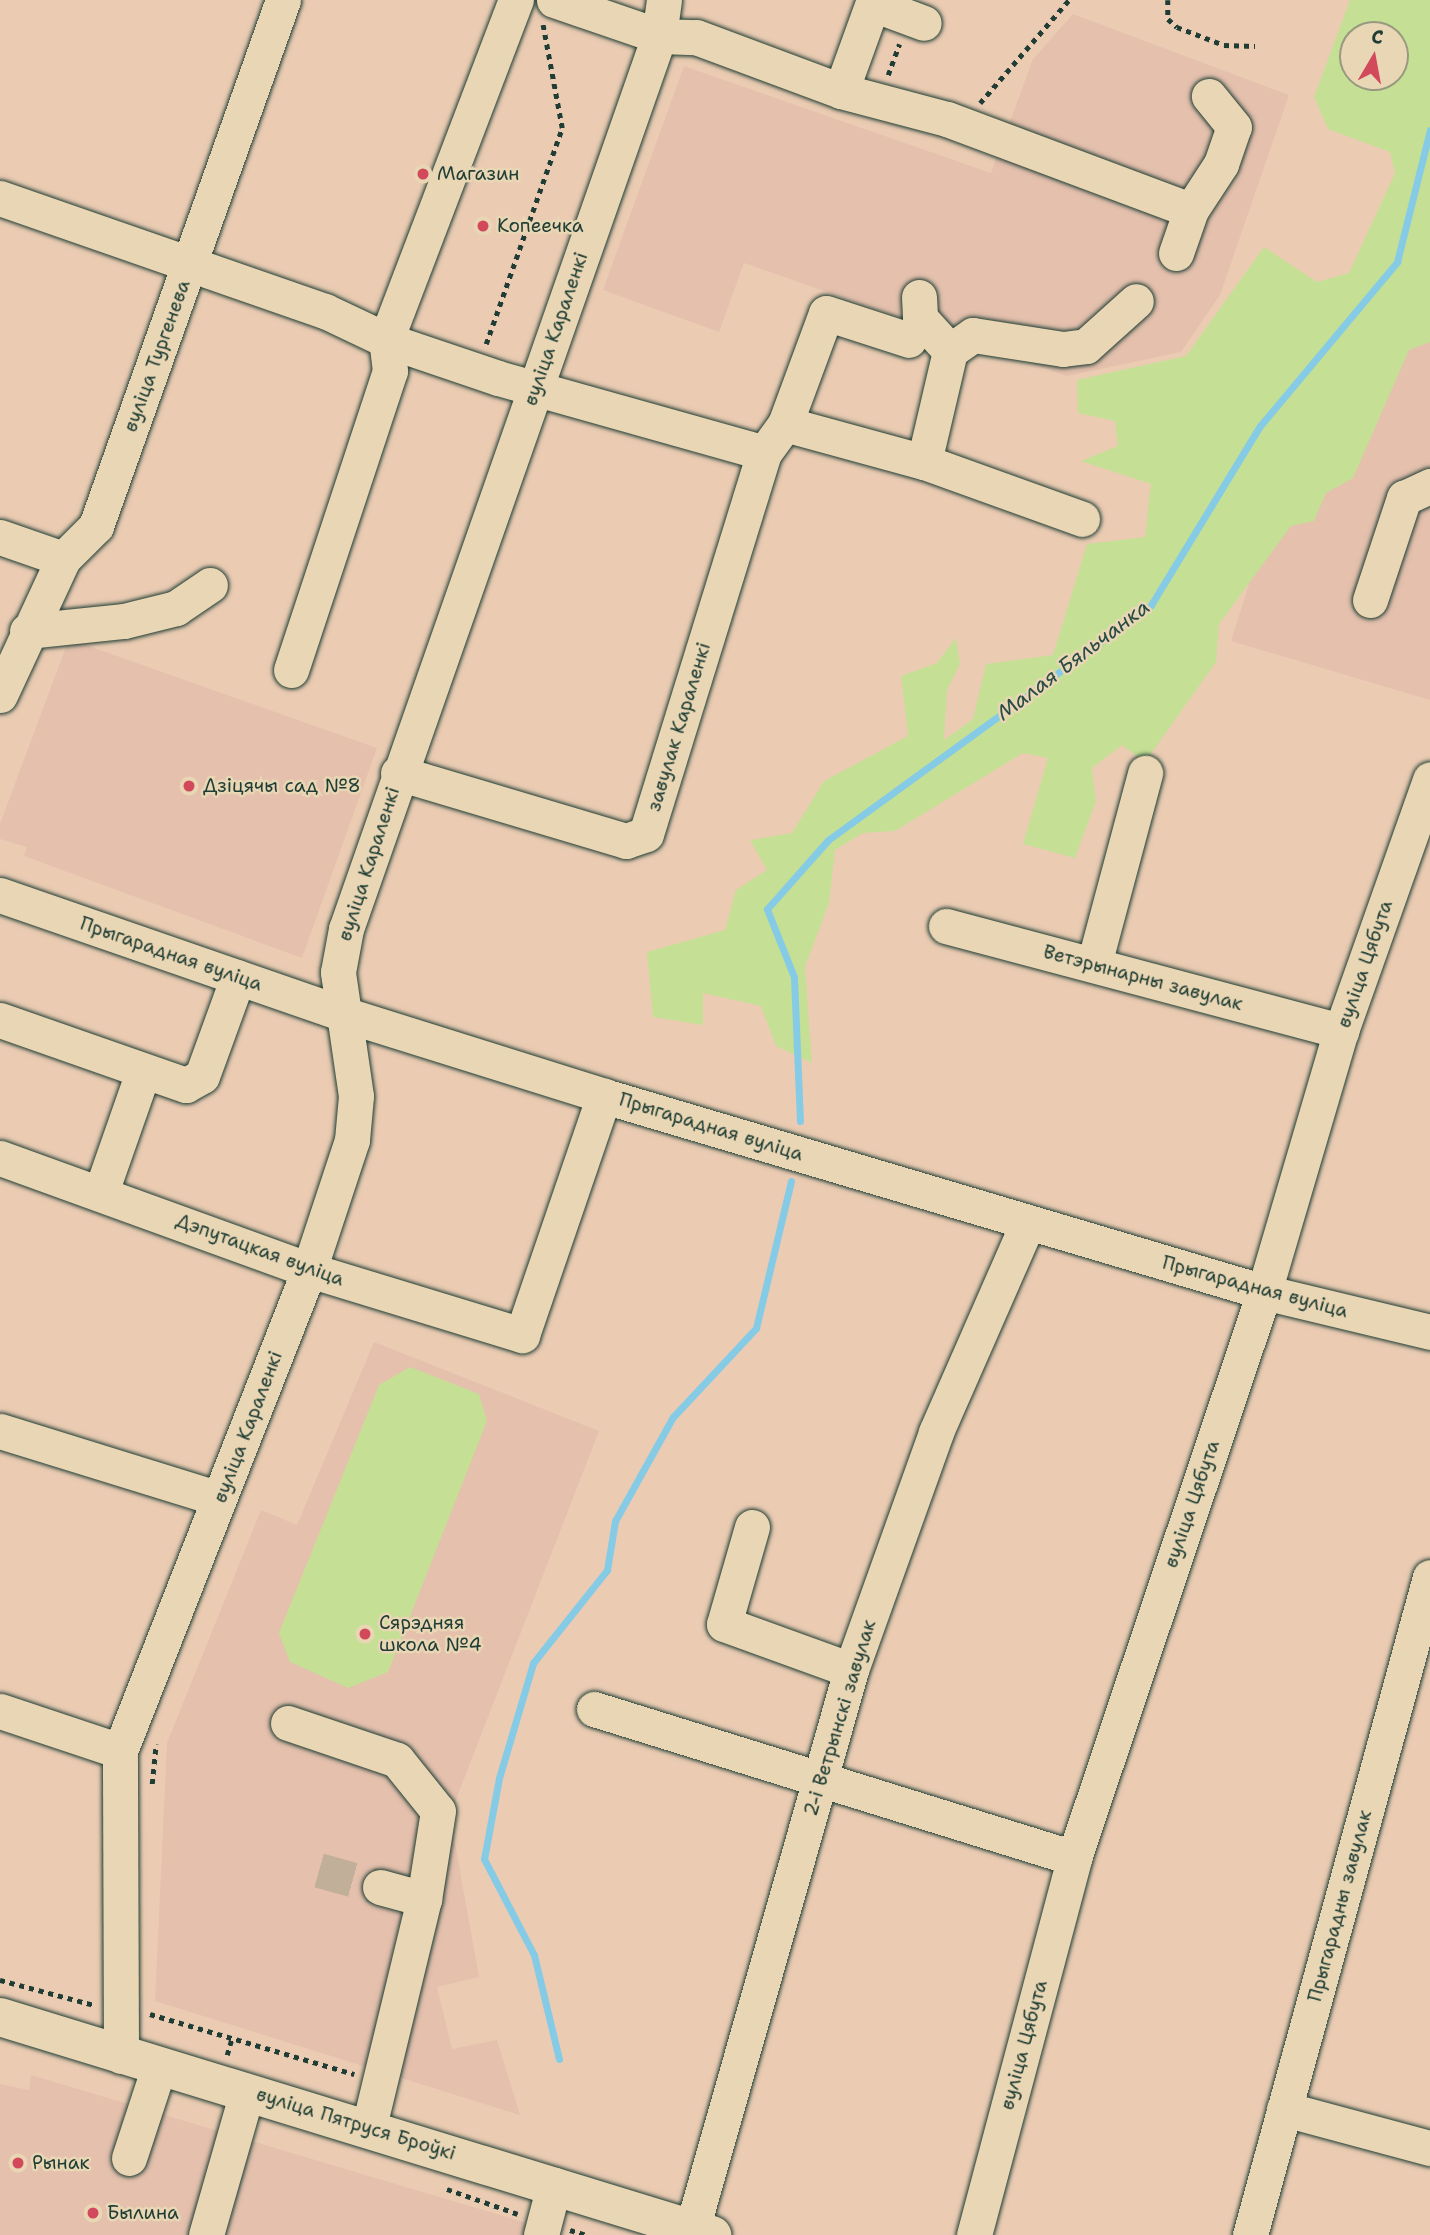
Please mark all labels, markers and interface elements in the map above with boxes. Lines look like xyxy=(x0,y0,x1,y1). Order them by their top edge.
north arrow xyxy=(1339,21,1409,91)
text: С xyxy=(1369,23,1385,50)
place label: Магазин xyxy=(437,163,519,185)
marker: Магазин xyxy=(415,166,431,182)
place label: Копеечка xyxy=(497,215,584,237)
marker: Копеечка xyxy=(475,218,491,234)
street label: вуліца Караленкі xyxy=(519,249,593,409)
street label: вуліца Тургенева xyxy=(119,277,195,435)
water label: Малая Бяльчанка xyxy=(991,594,1155,726)
street label: завулак Караленкі xyxy=(642,640,716,814)
place label: Дзіцячы сад №8 xyxy=(203,775,361,797)
marker: Дзіцячы сад №8 xyxy=(181,778,197,794)
street label: вуліца Караленкі xyxy=(333,784,405,944)
street label: вуліца Цябута xyxy=(1332,897,1398,1031)
street label: Прыгарадная вуліца xyxy=(77,912,265,996)
street label: Ветэрынарны завулак xyxy=(1041,940,1245,1016)
street label: Прыгарадная вуліца xyxy=(616,1088,806,1166)
street label: Дэпутацкая вуліца xyxy=(173,1209,347,1291)
street label: Прыгарадная вуліца xyxy=(1160,1251,1350,1323)
street label: вуліца Караленкі xyxy=(209,1348,287,1506)
street label: вуліца Цябута xyxy=(1159,1437,1225,1571)
place label: Сярэдняя школа №4 xyxy=(379,1612,482,1656)
street label: 2-і Ветрынскі завулак xyxy=(799,1617,881,1819)
marker: Сярэдняя школа №4 xyxy=(357,1626,373,1642)
street label: Прыгарадны завулак xyxy=(1303,1808,1377,2004)
street label: вуліца Цябута xyxy=(996,1978,1052,2112)
street label: вуліца Пятруся Броўкі xyxy=(254,2083,458,2165)
place label: Рынак xyxy=(32,2152,90,2174)
marker: Рынак xyxy=(10,2155,26,2171)
place label: Былина xyxy=(107,2202,179,2224)
marker: Былина xyxy=(85,2205,101,2221)

